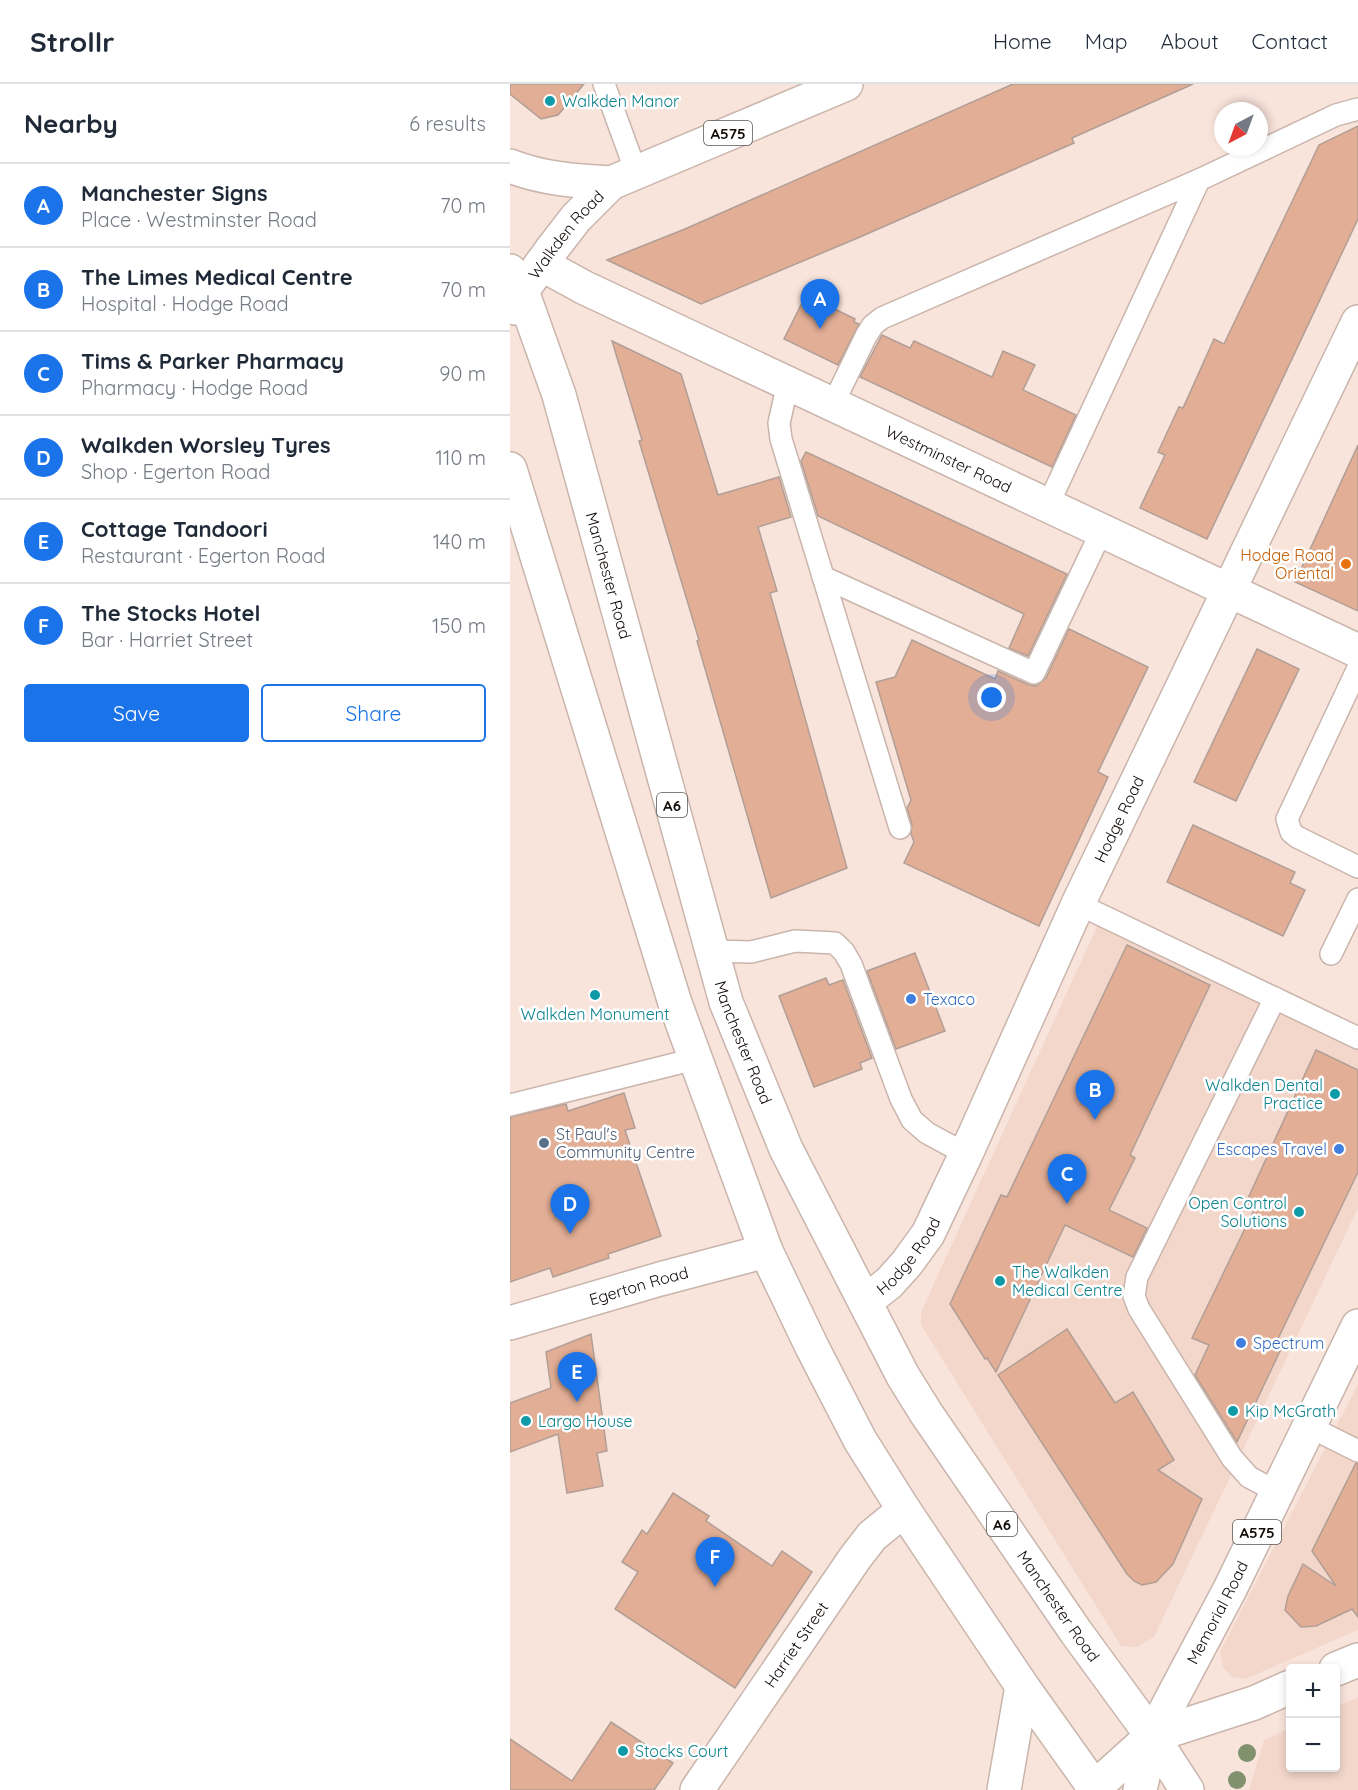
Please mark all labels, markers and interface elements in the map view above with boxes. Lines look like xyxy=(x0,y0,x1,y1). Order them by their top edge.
text: Strollr xyxy=(30,24,114,59)
text: Home xyxy=(993,28,1052,54)
text: Map xyxy=(1085,28,1128,54)
text: About xyxy=(1161,28,1219,54)
text: Contact xyxy=(1252,28,1328,54)
place label: Walkden Manor xyxy=(562,91,679,111)
marker: Walkden Manor xyxy=(543,94,557,108)
north arrow xyxy=(1214,102,1268,156)
text: Nearby xyxy=(24,107,118,140)
text: 6 results xyxy=(409,111,486,136)
road number: A575 xyxy=(704,121,752,145)
text: Manchester Signs xyxy=(81,179,268,207)
street label: Walkden Road xyxy=(524,186,608,283)
text: A xyxy=(37,193,50,218)
text: 70 m xyxy=(440,193,486,218)
text: Place · Westminster Road xyxy=(81,207,317,232)
text: The Limes Medical Centre xyxy=(81,263,353,291)
text: B xyxy=(37,277,50,302)
text: 70 m xyxy=(440,277,486,302)
pin: A xyxy=(800,280,840,329)
text: Hospital · Hodge Road xyxy=(81,291,289,316)
text: Tims & Parker Pharmacy xyxy=(81,347,344,375)
text: C xyxy=(37,361,50,386)
text: 90 m xyxy=(439,361,486,386)
text: Pharmacy · Hodge Road xyxy=(81,375,308,400)
street label: Westminster Road xyxy=(883,421,1015,497)
text: Walkden Worsley Tyres xyxy=(81,431,330,459)
text: D xyxy=(36,445,51,470)
text: 110 m xyxy=(436,445,486,470)
text: Shop · Egerton Road xyxy=(81,459,270,484)
street label: Manchester Road xyxy=(582,510,636,641)
text: Cottage Tandoori xyxy=(81,515,268,543)
text: E xyxy=(38,529,49,554)
text: 140 m xyxy=(433,529,486,554)
text: Restaurant · Egerton Road xyxy=(81,543,325,568)
place label: Hodge Road Oriental xyxy=(1240,545,1334,583)
marker: Hodge Road Oriental xyxy=(1339,557,1353,571)
text: The Stocks Hotel xyxy=(81,599,261,627)
text: F xyxy=(38,613,49,638)
text: 150 m xyxy=(432,613,486,638)
text: Bar · Harriet Street xyxy=(81,627,253,652)
your location xyxy=(977,683,1006,712)
button: Save xyxy=(24,684,249,742)
button: Share xyxy=(261,684,486,742)
street label: Hodge Road xyxy=(1089,773,1148,866)
road number: A6 xyxy=(657,793,687,817)
street label: Manchester Road xyxy=(711,978,777,1107)
marker: Walkden Monument xyxy=(588,988,602,1002)
place label: Texaco xyxy=(923,989,975,1009)
marker: Texaco xyxy=(904,992,918,1006)
place label: Walkden Monument xyxy=(521,1004,669,1024)
pin: B xyxy=(1076,1070,1114,1120)
place label: Walkden Dental Practice xyxy=(1205,1075,1323,1113)
marker: Walkden Dental Practice xyxy=(1328,1087,1342,1101)
place label: St Paul's Community Centre xyxy=(556,1124,695,1162)
marker: St Paul's Community Centre xyxy=(537,1136,551,1150)
place label: Escapes Travel xyxy=(1217,1139,1327,1159)
marker: Escapes Travel xyxy=(1332,1142,1346,1156)
pin: C xyxy=(1048,1154,1086,1204)
pin: D xyxy=(550,1184,590,1234)
place label: Open Control Solutions xyxy=(1188,1193,1287,1231)
marker: Open Control Solutions xyxy=(1292,1205,1306,1219)
street label: Hodge Road xyxy=(872,1214,945,1299)
street label: Egerton Road xyxy=(587,1262,690,1309)
place label: The Walkden Medical Centre xyxy=(1012,1262,1122,1300)
marker: The Walkden Medical Centre xyxy=(993,1274,1007,1288)
place label: Spectrum xyxy=(1253,1333,1324,1353)
marker: Spectrum xyxy=(1234,1336,1248,1350)
pin: E xyxy=(558,1352,596,1402)
place label: Kip McGrath xyxy=(1245,1401,1336,1421)
marker: Kip McGrath xyxy=(1226,1404,1240,1418)
place label: Largo House xyxy=(538,1411,633,1431)
marker: Largo House xyxy=(519,1414,533,1428)
road number: A6 xyxy=(987,1512,1017,1536)
road number: A575 xyxy=(1233,1520,1281,1544)
pin: F xyxy=(696,1538,734,1587)
street label: Manchester Road xyxy=(1013,1546,1104,1665)
street label: Memorial Road xyxy=(1182,1558,1252,1667)
street label: Harriet Street xyxy=(760,1598,832,1691)
map controls xyxy=(1286,1664,1340,1772)
button: + xyxy=(1286,1664,1340,1718)
button: − xyxy=(1286,1718,1340,1772)
place label: Stocks Court xyxy=(635,1741,728,1761)
marker: Stocks Court xyxy=(616,1744,630,1758)

